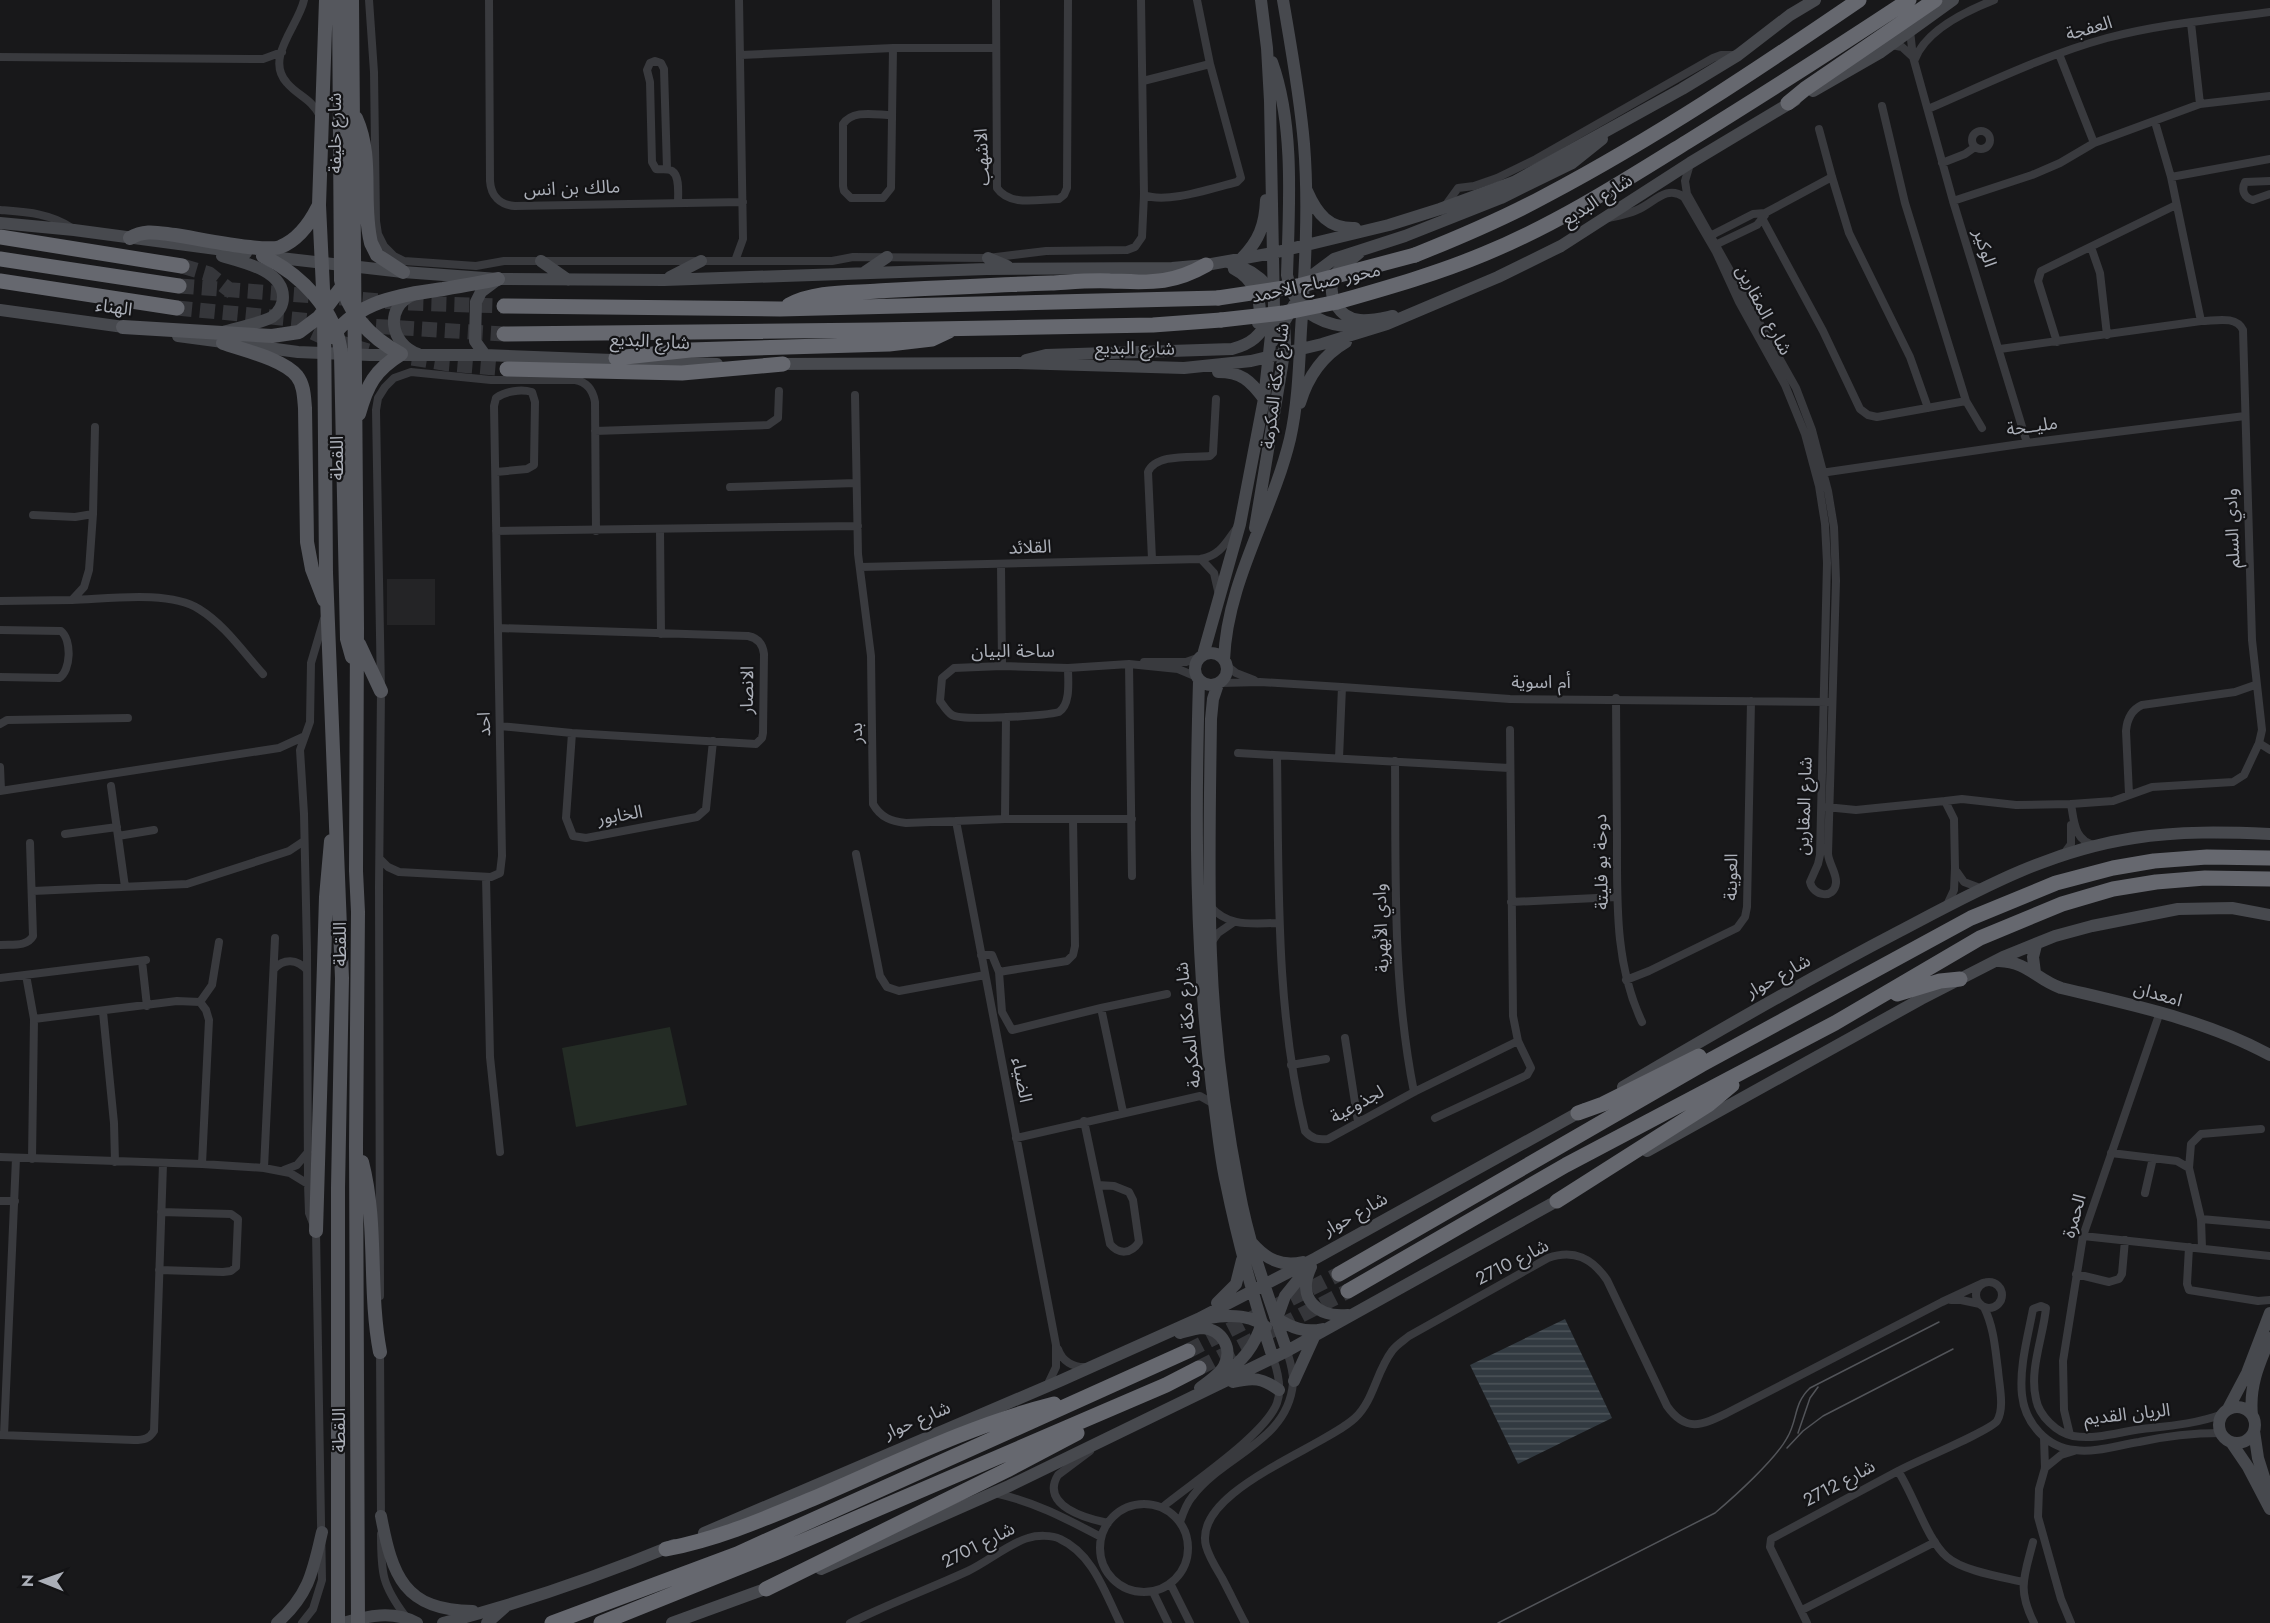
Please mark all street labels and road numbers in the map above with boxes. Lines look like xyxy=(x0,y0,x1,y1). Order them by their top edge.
street label: العفجة xyxy=(2063,9,2115,47)
street label: شارع خليفة xyxy=(322,93,349,173)
street label: الاشهب xyxy=(968,128,996,186)
street label: شارع البديع xyxy=(1556,167,1638,234)
street label: مالك بن انس xyxy=(523,173,621,203)
street label: الوكير xyxy=(1966,225,2003,270)
street label: محور صباح الاحمد xyxy=(1249,257,1383,309)
street label: شارع المقارين xyxy=(1728,260,1799,360)
street label: الهناء xyxy=(94,292,134,322)
street label: شارع مكة المكرمة xyxy=(1254,322,1297,450)
street label: شارع البديع xyxy=(609,326,691,357)
street label: شارع البديع xyxy=(1095,334,1175,363)
street label: مليــحة xyxy=(2005,410,2059,442)
street label: اللقطة xyxy=(324,436,350,480)
street label: وادي السلم xyxy=(2218,488,2247,568)
street label: القلائد xyxy=(1008,533,1052,561)
street label: ساحة البيان xyxy=(971,638,1055,664)
street label: الانصار xyxy=(734,666,760,715)
street label: أم اسوية xyxy=(1511,669,1571,696)
street label: احد xyxy=(471,712,497,736)
street label: بدر xyxy=(843,722,869,745)
street label: شارع المقارين xyxy=(1789,756,1820,856)
street label: الخابور xyxy=(594,798,645,832)
street label: دوحة بو فليتة xyxy=(1587,814,1615,910)
street label: العوينة xyxy=(1718,853,1744,901)
street label: وادي الأبهرية xyxy=(1366,883,1396,973)
street label: اللقطة xyxy=(327,922,353,966)
street label: شارع حوار xyxy=(1740,948,1816,1006)
street label: شارع مكة المكرمة xyxy=(1168,961,1209,1089)
street label: امعدان xyxy=(2131,975,2185,1013)
street label: الضياء xyxy=(1005,1055,1039,1105)
street label: لجذوعية xyxy=(1325,1078,1389,1130)
street label: شارع حوار xyxy=(1317,1186,1393,1244)
street label: الحمرة xyxy=(2055,1191,2093,1241)
street label: شارع 2710 xyxy=(1471,1232,1554,1292)
street label: شارع حوار xyxy=(879,1394,955,1447)
street label: الريان القديم xyxy=(2082,1397,2172,1431)
street label: اللقطة xyxy=(326,1408,352,1452)
street label: شارع 2712 xyxy=(1798,1453,1880,1514)
street label: شارع 2701 xyxy=(937,1515,1020,1575)

